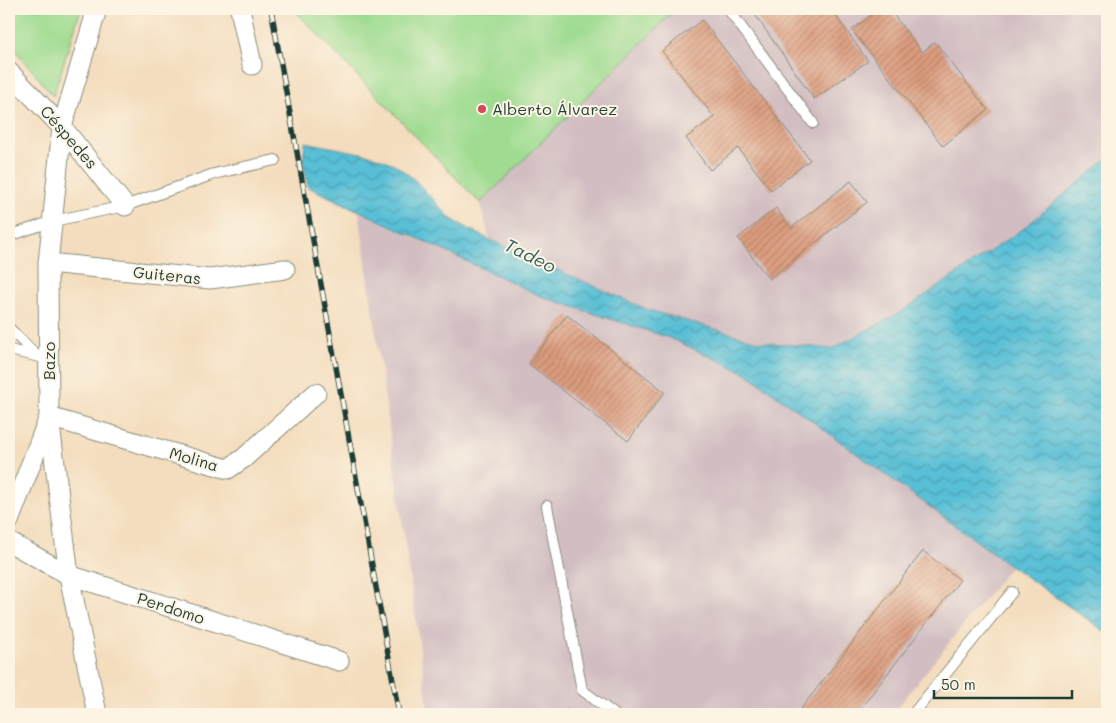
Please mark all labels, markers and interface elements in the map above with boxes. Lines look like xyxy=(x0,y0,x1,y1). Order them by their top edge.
place label: Alberto Álvarez xyxy=(492,98,617,119)
street label: Céspedes xyxy=(36,101,103,173)
marker: Alberto Álvarez xyxy=(476,103,488,115)
water label: Tadeo xyxy=(501,232,560,278)
street label: Guiteras xyxy=(132,260,202,289)
street label: Bazo xyxy=(38,342,59,380)
street label: Molina xyxy=(167,442,221,476)
street label: Perdomo xyxy=(135,587,207,628)
scale bar xyxy=(934,668,1071,700)
text: 50 m xyxy=(941,674,976,694)

